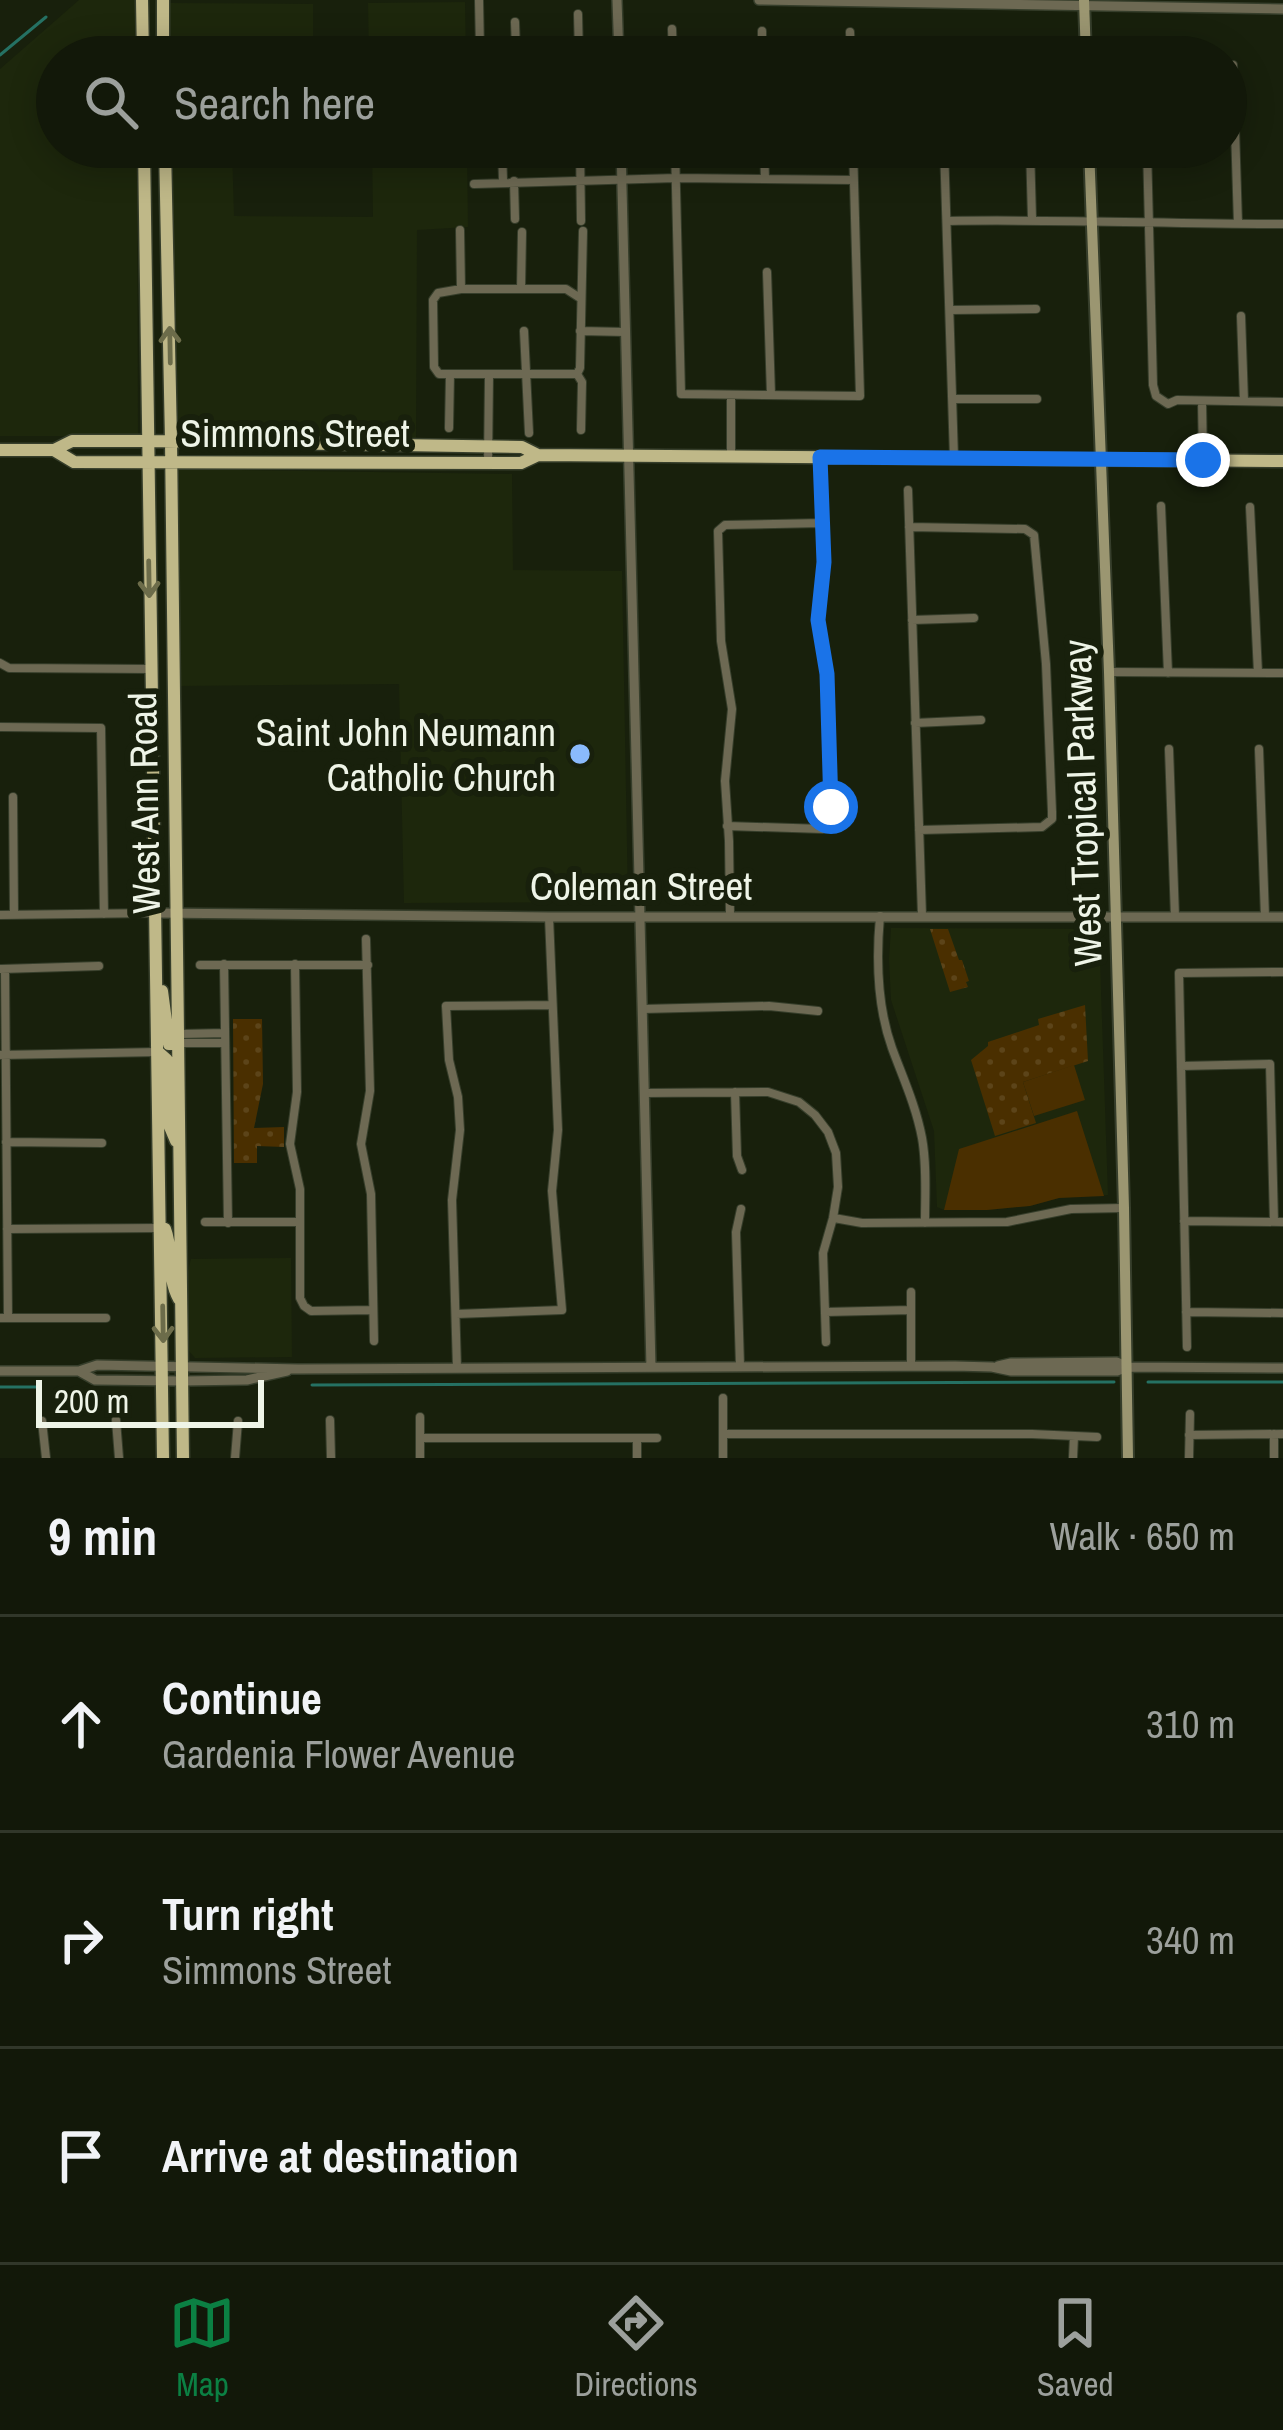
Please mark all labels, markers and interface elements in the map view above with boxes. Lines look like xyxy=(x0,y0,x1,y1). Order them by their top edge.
search box xyxy=(36,36,1247,168)
icon: search xyxy=(78,69,144,135)
text: Search here xyxy=(174,72,375,133)
one-way arrow xyxy=(158,326,181,365)
street label: Simmons Street xyxy=(180,407,410,459)
route end xyxy=(1176,433,1230,487)
one-way arrow xyxy=(138,559,161,598)
street label: West Tropical Parkway xyxy=(1050,639,1114,967)
street label: West Ann Road xyxy=(116,692,172,914)
place label: Saint John Neumann Catholic Church xyxy=(256,706,556,803)
marker: Saint John Neumann Catholic Church xyxy=(567,741,593,767)
route start xyxy=(804,780,858,834)
street label: Coleman Street xyxy=(530,860,752,912)
one-way arrow xyxy=(151,1304,174,1343)
scale bar xyxy=(36,1374,264,1427)
text: 200 m xyxy=(54,1379,129,1423)
text: 9 min xyxy=(48,1502,157,1571)
text: Walk · 650 m xyxy=(1050,1510,1235,1562)
text: Continue xyxy=(162,1667,322,1728)
icon: ahead xyxy=(48,1691,114,1757)
text: 310 m xyxy=(1146,1698,1235,1750)
text: Gardenia Flower Avenue xyxy=(162,1728,515,1780)
text: Turn right xyxy=(162,1883,334,1944)
icon: right xyxy=(48,1907,114,1973)
text: 340 m xyxy=(1146,1914,1235,1966)
text: Simmons Street xyxy=(162,1944,391,1996)
icon: arrive xyxy=(48,2123,114,2189)
text: Arrive at destination xyxy=(162,2125,519,2186)
tab: Map xyxy=(169,2290,235,2406)
tab: Directions xyxy=(574,2290,698,2406)
tab: Saved xyxy=(1037,2290,1113,2406)

